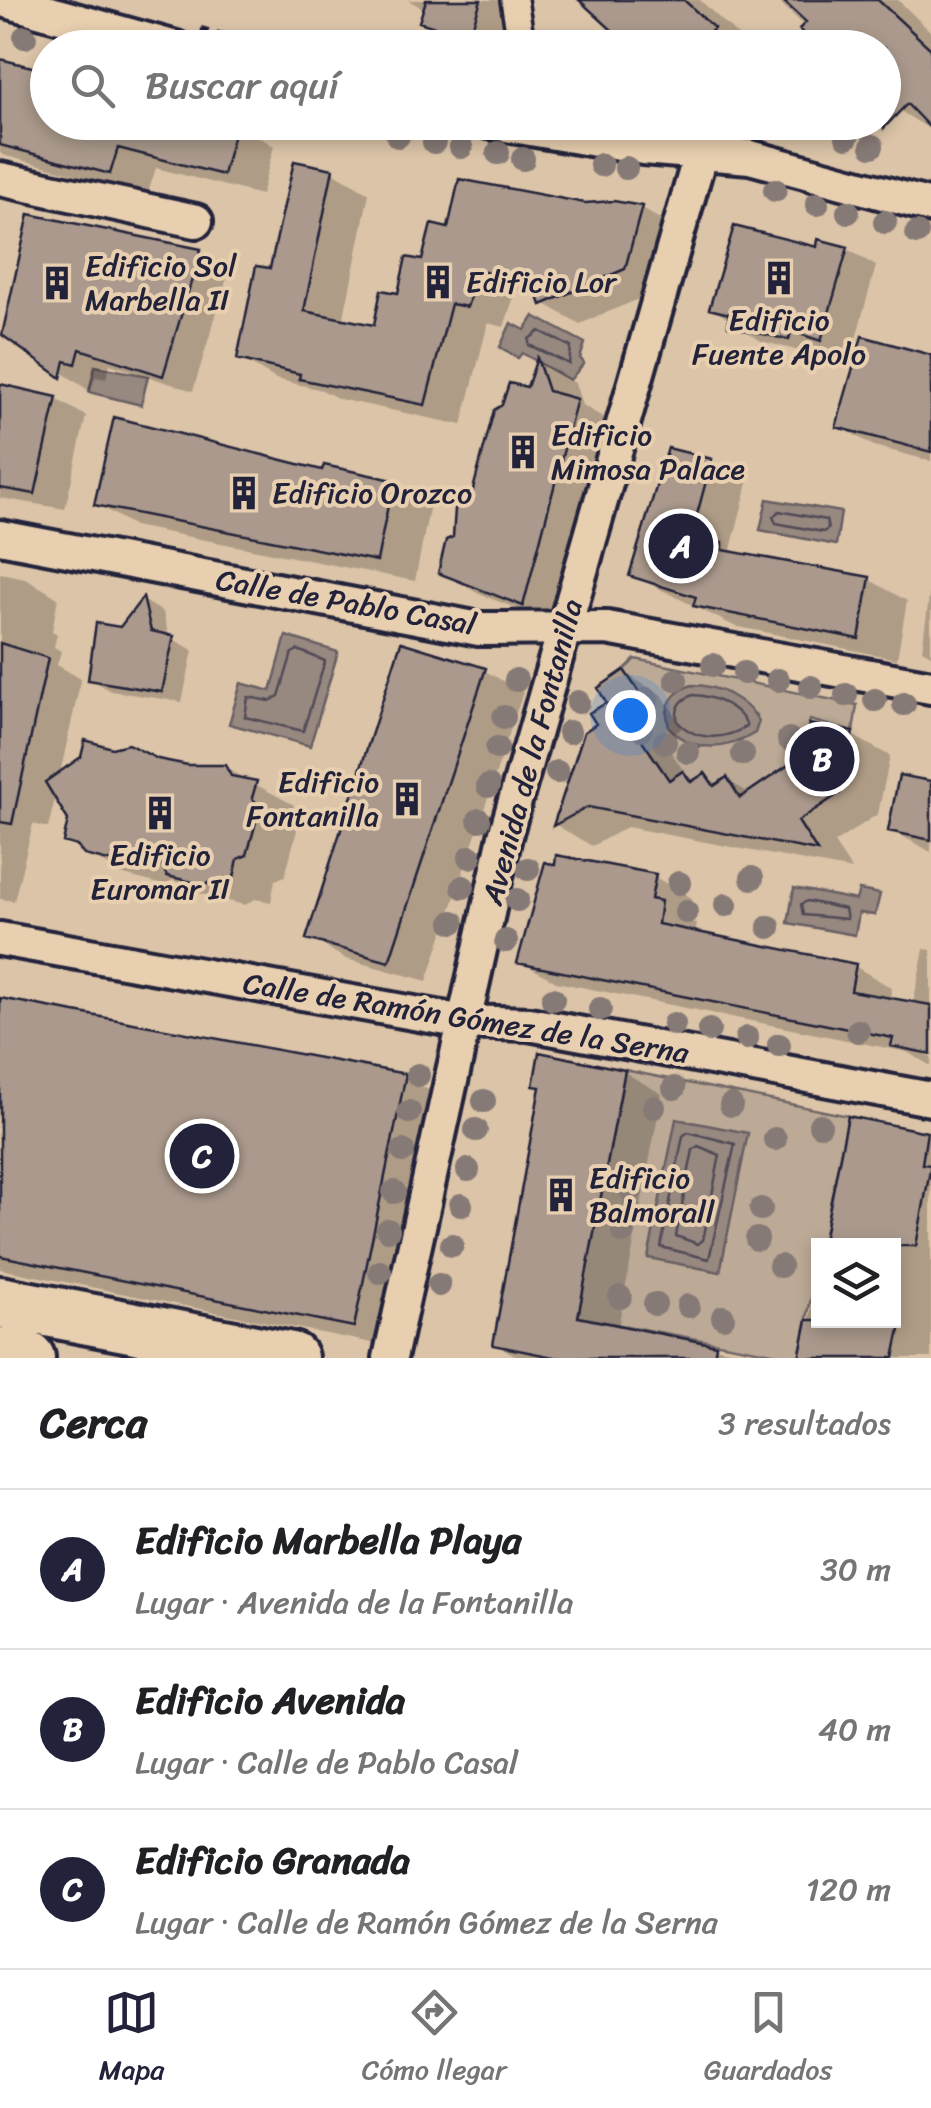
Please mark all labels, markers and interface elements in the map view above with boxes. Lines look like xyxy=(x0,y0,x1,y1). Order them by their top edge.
search box xyxy=(30,30,901,140)
text: Buscar aquí xyxy=(145,52,339,119)
icon: search xyxy=(65,58,120,113)
place label: Edificio Sol Marbella II xyxy=(85,239,237,327)
place label: Edificio Lor xyxy=(466,255,618,309)
building icon: Edificio Fuente Apolo xyxy=(760,259,798,297)
building icon: Edificio Lor xyxy=(419,263,457,301)
building icon: Edificio Sol Marbella II xyxy=(38,264,76,302)
place label: Edificio Fuente Apolo xyxy=(692,293,866,381)
place label: Edificio Mimosa Palace xyxy=(551,408,745,496)
building icon: Edificio Mimosa Palace xyxy=(504,433,542,471)
place label: Edificio Orozco xyxy=(272,466,472,520)
building icon: Edificio Orozco xyxy=(225,474,263,512)
pin: A xyxy=(648,508,714,584)
street label: Calle de Pablo Casal xyxy=(212,553,482,652)
street label: Avenida de la Fontanilla xyxy=(465,593,599,912)
your location xyxy=(605,690,656,741)
pin: B xyxy=(790,722,854,796)
place label: Edificio Fontanilla xyxy=(246,755,379,843)
building icon: Edificio Fontanilla xyxy=(388,780,426,818)
building icon: Edificio Euromar II xyxy=(141,794,179,832)
place label: Edificio Euromar II xyxy=(90,828,230,916)
street label: Calle de Ramón Gómez de la Serna xyxy=(239,956,694,1080)
pin: C xyxy=(170,1118,234,1194)
place label: Edificio Balmorall xyxy=(589,1151,716,1239)
building icon: Edificio Balmorall xyxy=(542,1176,580,1214)
map controls xyxy=(811,1238,901,1328)
button: layers xyxy=(811,1238,901,1328)
text: Cerca xyxy=(40,1386,147,1460)
text: 3 resultados xyxy=(718,1395,891,1452)
text: Edificio Marbella Playa xyxy=(135,1507,521,1574)
text: A xyxy=(62,1541,83,1598)
text: 30 m xyxy=(820,1541,891,1598)
text: Lugar · Avenida de la Fontanilla xyxy=(135,1574,573,1631)
text: Edificio Avenida xyxy=(135,1667,405,1734)
text: B xyxy=(62,1701,83,1758)
text: 40 m xyxy=(818,1701,891,1758)
text: Lugar · Calle de Pablo Casal xyxy=(135,1734,518,1791)
text: Edificio Granada xyxy=(135,1827,410,1894)
text: C xyxy=(63,1861,82,1918)
text: 120 m xyxy=(806,1861,891,1918)
text: Lugar · Calle de Ramón Gómez de la Serna xyxy=(135,1894,718,1951)
tab: Mapa xyxy=(99,1985,164,2094)
tab: Cómo llegar xyxy=(362,1985,506,2094)
tab: Guardados xyxy=(704,1985,832,2094)

